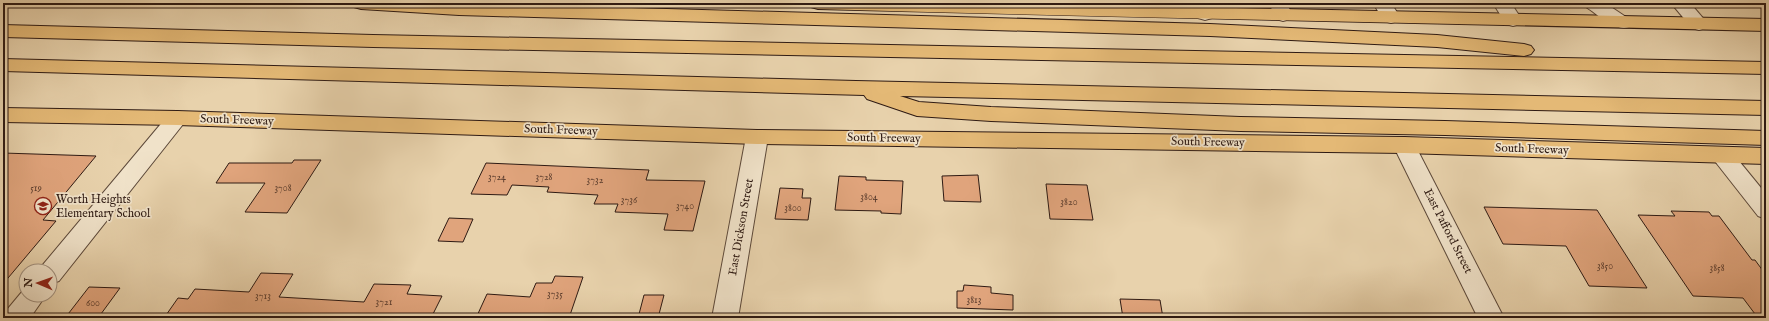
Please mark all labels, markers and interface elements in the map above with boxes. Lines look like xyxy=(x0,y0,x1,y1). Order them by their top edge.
street label: South Freeway xyxy=(200,111,274,129)
street label: South Freeway xyxy=(524,121,598,139)
street label: South Freeway xyxy=(847,130,921,146)
street label: South Freeway xyxy=(1171,134,1245,150)
street label: South Freeway xyxy=(1495,140,1569,158)
house number: 3724 xyxy=(488,171,506,184)
house number: 3728 xyxy=(535,171,553,184)
house number: 3732 xyxy=(587,174,604,187)
street label: East Dickson Street xyxy=(725,177,757,277)
house number: 519 xyxy=(30,182,42,195)
house number: 3708 xyxy=(274,182,292,195)
street label: East Pafford Street xyxy=(1420,186,1476,276)
house number: 3804 xyxy=(860,191,878,204)
place label: Worth Heights Elementary School xyxy=(56,192,151,221)
house number: 3736 xyxy=(621,194,638,207)
school or university icon: Worth Heights Elementary School xyxy=(33,196,53,216)
house number: 3820 xyxy=(1060,196,1078,209)
house number: 3740 xyxy=(676,200,694,213)
house number: 3800 xyxy=(784,202,802,215)
house number: 3850 xyxy=(1597,260,1613,273)
house number: 3858 xyxy=(1709,262,1725,275)
north arrow xyxy=(18,263,58,303)
text: N xyxy=(22,277,36,289)
house number: 3735 xyxy=(547,288,563,301)
house number: 3713 xyxy=(255,290,271,303)
house number: 3813 xyxy=(966,294,982,307)
house number: 3721 xyxy=(376,296,393,309)
house number: 600 xyxy=(86,297,100,310)

